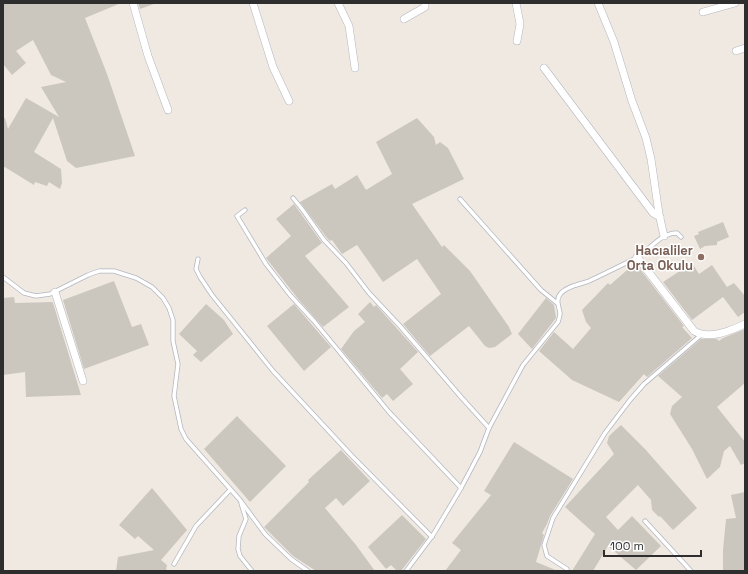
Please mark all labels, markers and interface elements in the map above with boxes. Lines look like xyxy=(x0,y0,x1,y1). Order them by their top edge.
place label: Hacıaliler Orta Okulu xyxy=(627,242,693,274)
marker: Hacıaliler Orta Okulu xyxy=(696,252,706,262)
scale bar xyxy=(604,532,701,558)
text: 100 m xyxy=(610,538,644,554)

